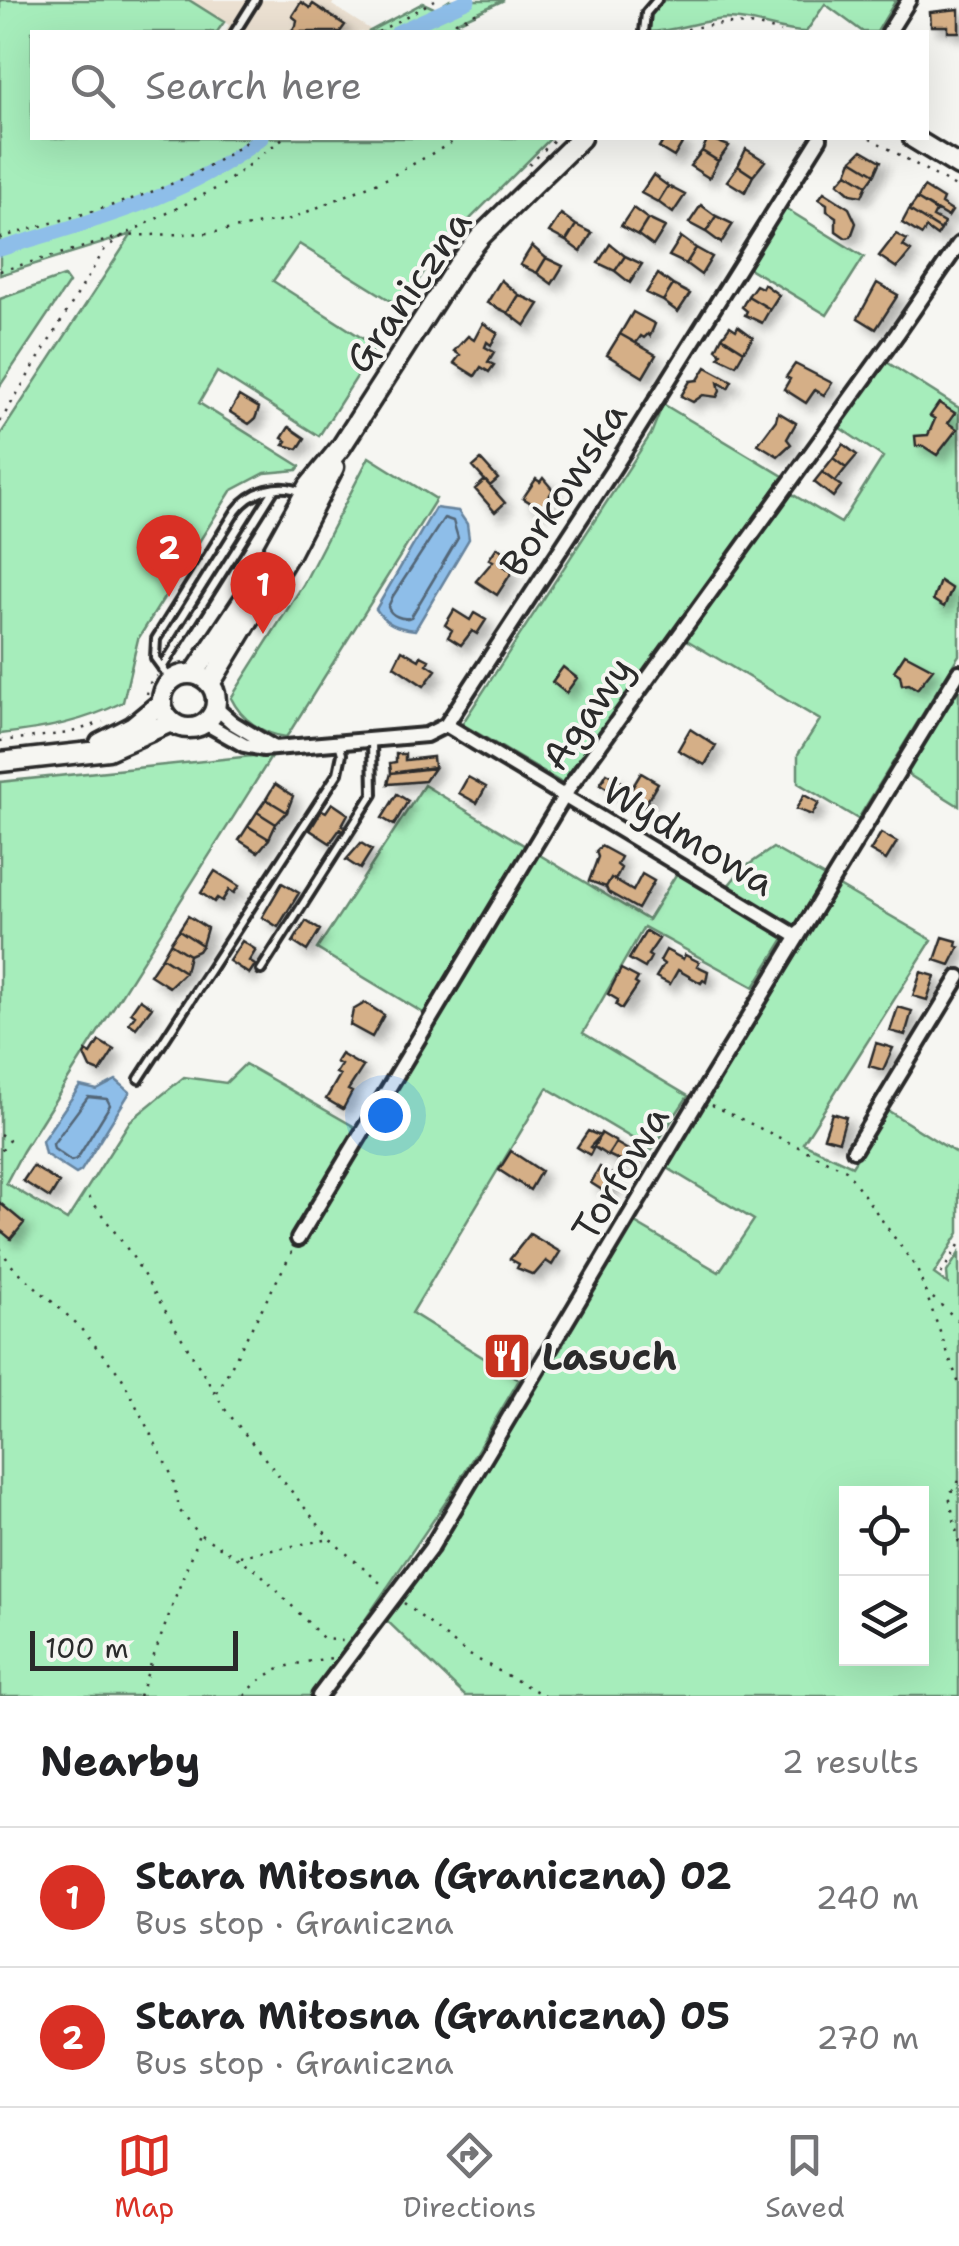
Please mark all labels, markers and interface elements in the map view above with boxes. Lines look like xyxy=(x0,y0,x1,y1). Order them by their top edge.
search box xyxy=(30,30,929,140)
icon: search xyxy=(65,58,120,113)
text: Search here xyxy=(145,60,362,111)
street label: Graniczna xyxy=(333,199,483,383)
street label: Borkowska xyxy=(487,391,639,586)
pin: 2 xyxy=(136,514,202,597)
pin: 1 xyxy=(230,552,296,634)
street label: Agawy xyxy=(529,646,645,780)
street label: Wydmowa xyxy=(593,765,785,908)
your location xyxy=(360,1090,411,1141)
street label: Torfowa xyxy=(560,1095,681,1250)
restaurant icon: Lasuch xyxy=(481,1330,533,1382)
place label: Lasuch xyxy=(542,1331,677,1382)
map controls xyxy=(839,1486,929,1666)
button: locate xyxy=(839,1486,929,1576)
button: layers xyxy=(839,1576,929,1666)
scale bar xyxy=(30,1626,238,1670)
text: 100 m xyxy=(45,1629,129,1667)
text: Nearby xyxy=(40,1733,200,1789)
text: 2 results xyxy=(782,1740,919,1783)
text: Stara Miłosna (Graniczna) 02 xyxy=(135,1850,732,1901)
text: 1 xyxy=(65,1876,80,1919)
text: 240 m xyxy=(816,1876,919,1919)
text: Bus stop · Graniczna xyxy=(135,1901,454,1944)
text: Stara Miłosna (Graniczna) 05 xyxy=(135,1990,730,2041)
text: 2 xyxy=(61,2016,84,2059)
text: 270 m xyxy=(816,2016,919,2059)
text: Bus stop · Graniczna xyxy=(135,2041,454,2084)
tab: Map xyxy=(114,2128,174,2226)
tab: Directions xyxy=(403,2128,536,2226)
tab: Saved xyxy=(765,2128,845,2226)

